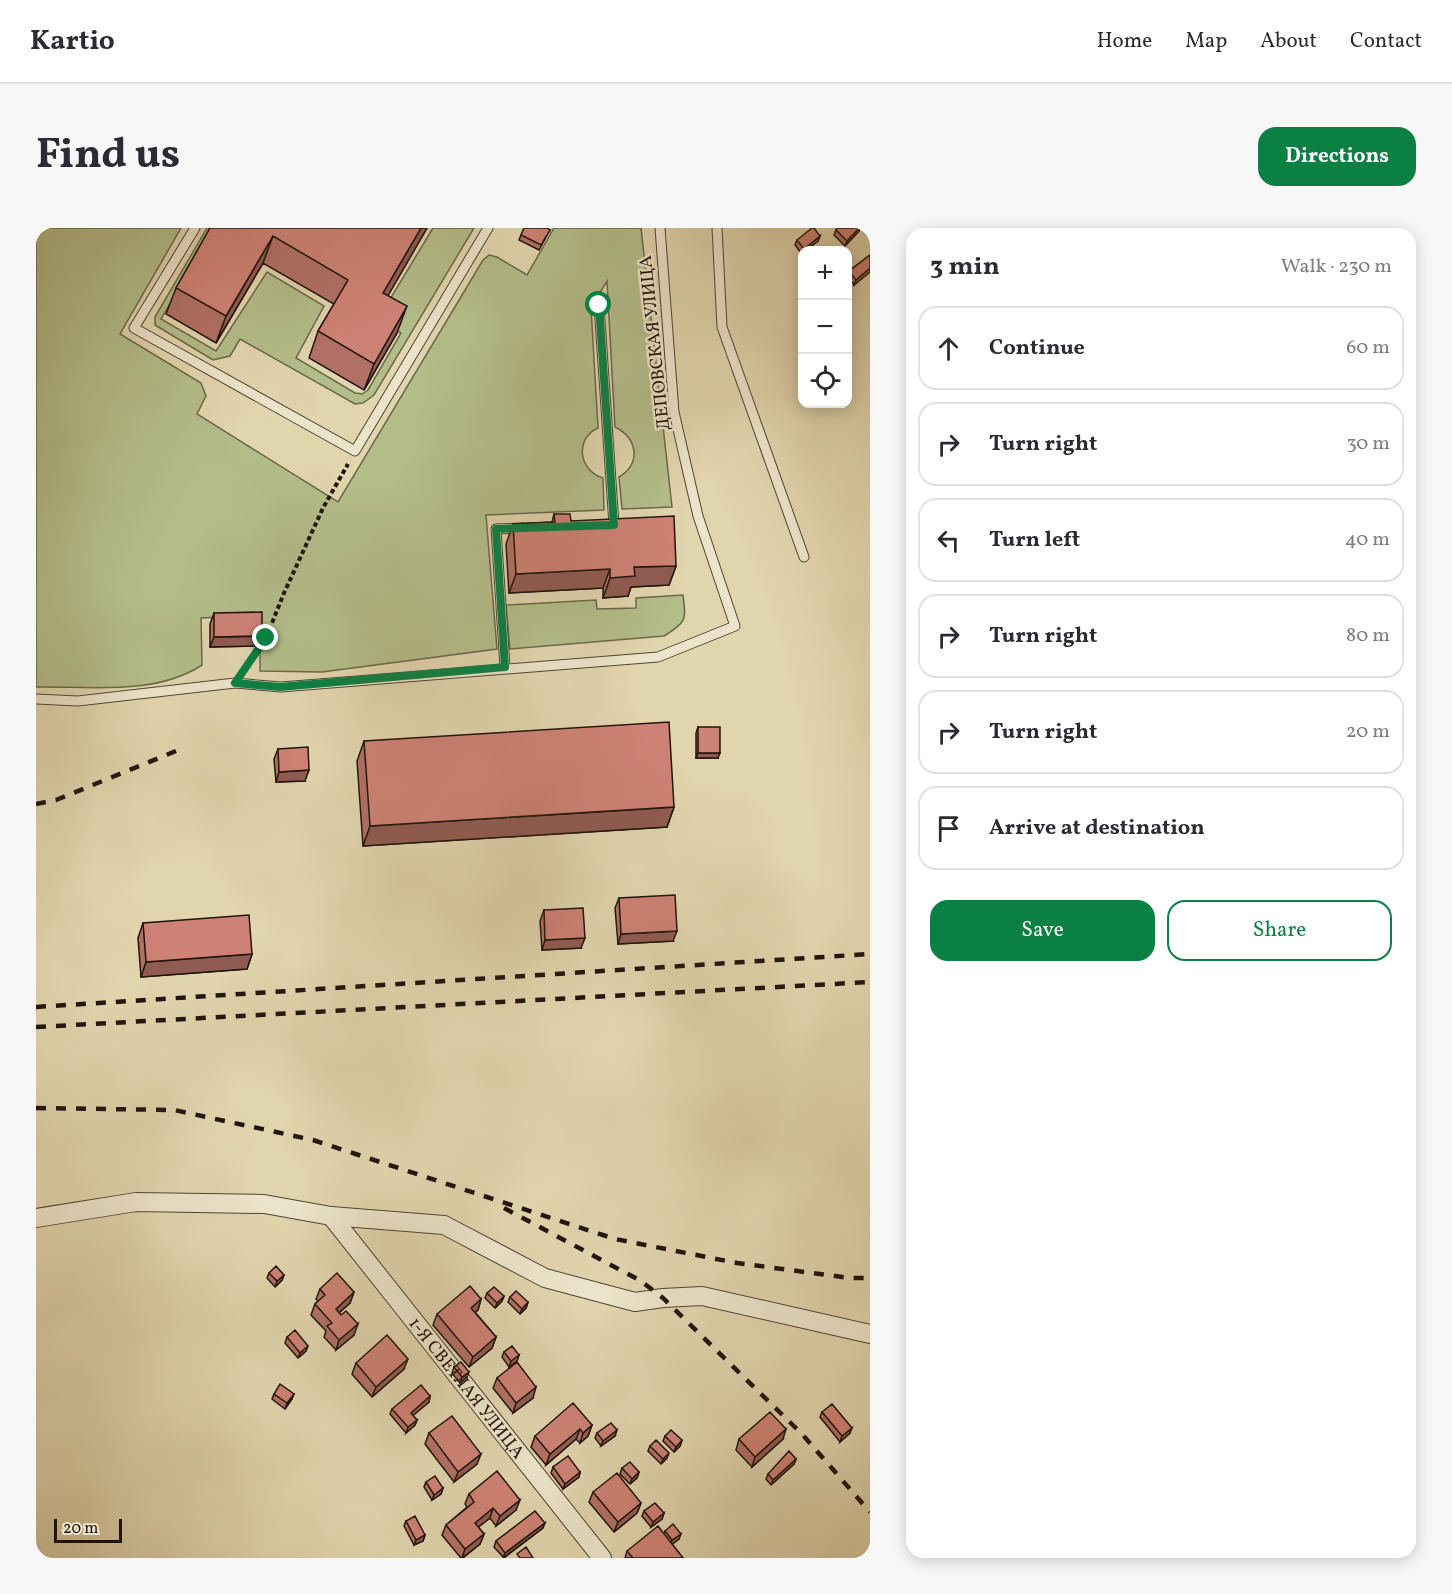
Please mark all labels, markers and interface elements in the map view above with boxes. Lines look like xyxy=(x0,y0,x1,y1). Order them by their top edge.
text: Kartio xyxy=(30,22,115,61)
text: Home xyxy=(1097,27,1152,56)
text: Map xyxy=(1185,27,1227,56)
text: About xyxy=(1260,27,1317,56)
text: Contact xyxy=(1350,27,1422,56)
text: Find us xyxy=(36,127,180,186)
button: Directions xyxy=(1258,127,1416,186)
map controls xyxy=(798,246,852,408)
button: + xyxy=(798,246,852,300)
text: 3 min xyxy=(930,249,1000,285)
text: Walk · 230 m xyxy=(1281,253,1392,281)
street label: ДЕПОВСКАЯ УЛИЦА xyxy=(634,254,677,432)
route start xyxy=(585,291,611,317)
button: − xyxy=(798,300,852,354)
icon: ahead xyxy=(932,332,965,365)
text: Continue xyxy=(989,333,1085,364)
text: 60 m xyxy=(1346,334,1390,362)
button: locate xyxy=(798,354,852,408)
icon: right xyxy=(932,428,965,461)
text: Turn right xyxy=(989,429,1097,460)
text: 30 m xyxy=(1346,430,1390,458)
icon: left xyxy=(932,524,965,557)
text: Turn left xyxy=(989,525,1080,556)
text: 40 m xyxy=(1345,526,1390,554)
icon: right xyxy=(932,620,965,653)
text: Turn right xyxy=(989,621,1097,652)
text: 80 m xyxy=(1346,622,1390,650)
route end xyxy=(252,624,278,650)
icon: right xyxy=(932,716,965,749)
text: Turn right xyxy=(989,717,1097,748)
text: 20 m xyxy=(1346,718,1390,746)
icon: arrive xyxy=(932,812,965,845)
text: Arrive at destination xyxy=(989,813,1205,844)
button: Save xyxy=(930,900,1155,961)
button: Share xyxy=(1167,900,1392,961)
street label: 1-Я СВЕТЛАЯ УЛИЦА xyxy=(402,1312,530,1465)
scale bar xyxy=(54,1516,122,1544)
text: 20 m xyxy=(63,1518,98,1540)

